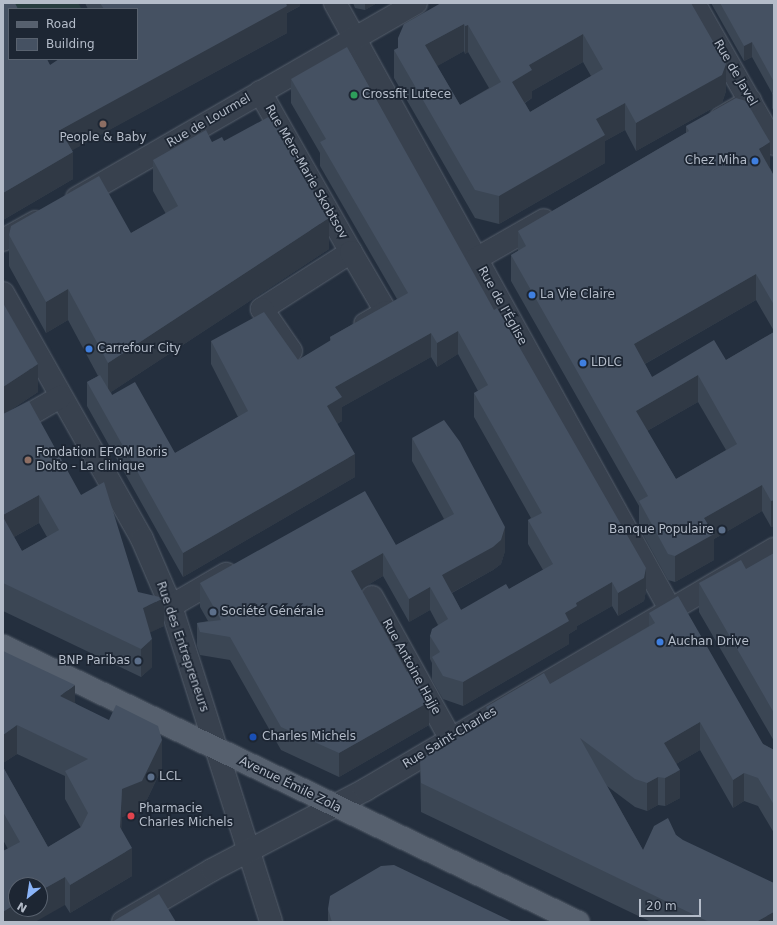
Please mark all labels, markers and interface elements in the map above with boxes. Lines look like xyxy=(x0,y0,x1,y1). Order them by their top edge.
legend xyxy=(8,8,138,60)
text: Road xyxy=(46,17,76,31)
text: Building xyxy=(46,37,95,51)
street label: Rue de Javel xyxy=(710,37,760,109)
place label: Crossfit Lutece xyxy=(362,88,451,102)
marker: Crossfit Lutece xyxy=(349,90,359,100)
street label: Rue de Lourmel xyxy=(165,91,253,151)
street label: Rue Mère-Marie Skobtsov xyxy=(262,102,350,242)
marker: People & Baby xyxy=(98,119,108,129)
place label: People & Baby xyxy=(59,131,147,145)
place label: Chez Miha xyxy=(685,154,747,168)
marker: Chez Miha xyxy=(750,156,760,166)
street label: Rue de l'Église xyxy=(474,264,530,348)
place label: La Vie Claire xyxy=(540,288,615,302)
marker: La Vie Claire xyxy=(527,290,537,300)
place label: Carrefour City xyxy=(97,342,181,356)
marker: Carrefour City xyxy=(84,344,94,354)
place label: LDLC xyxy=(591,356,622,370)
marker: LDLC xyxy=(578,358,588,368)
place label: Fondation EFOM Boris Dolto - La clinique xyxy=(36,446,167,474)
marker: Fondation EFOM Boris Dolto - La clinique xyxy=(23,455,33,465)
place label: Banque Populaire xyxy=(609,523,714,537)
marker: Banque Populaire xyxy=(717,525,727,535)
street label: Rue des Entrepreneurs xyxy=(153,580,211,714)
place label: Société Générale xyxy=(221,605,324,619)
marker: Société Générale xyxy=(208,607,218,617)
street label: Rue Antoine Hajje xyxy=(379,617,443,717)
place label: Auchan Drive xyxy=(668,635,749,649)
marker: Auchan Drive xyxy=(655,637,665,647)
place label: BNP Paribas xyxy=(58,654,130,668)
marker: BNP Paribas xyxy=(133,656,143,666)
street label: Rue Saint-Charles xyxy=(401,704,499,772)
place label: Charles Michels xyxy=(262,730,356,744)
marker: Charles Michels xyxy=(247,731,259,743)
street label: Avenue Émile Zola xyxy=(237,754,343,816)
place label: LCL xyxy=(159,770,181,784)
marker: LCL xyxy=(146,772,156,782)
place label: Pharmacie Charles Michels xyxy=(139,802,233,830)
marker: Pharmacie Charles Michels xyxy=(126,811,136,821)
north arrow xyxy=(8,877,48,917)
scale bar xyxy=(641,891,703,917)
text: N xyxy=(15,899,29,915)
text: 20 m xyxy=(646,899,677,913)

